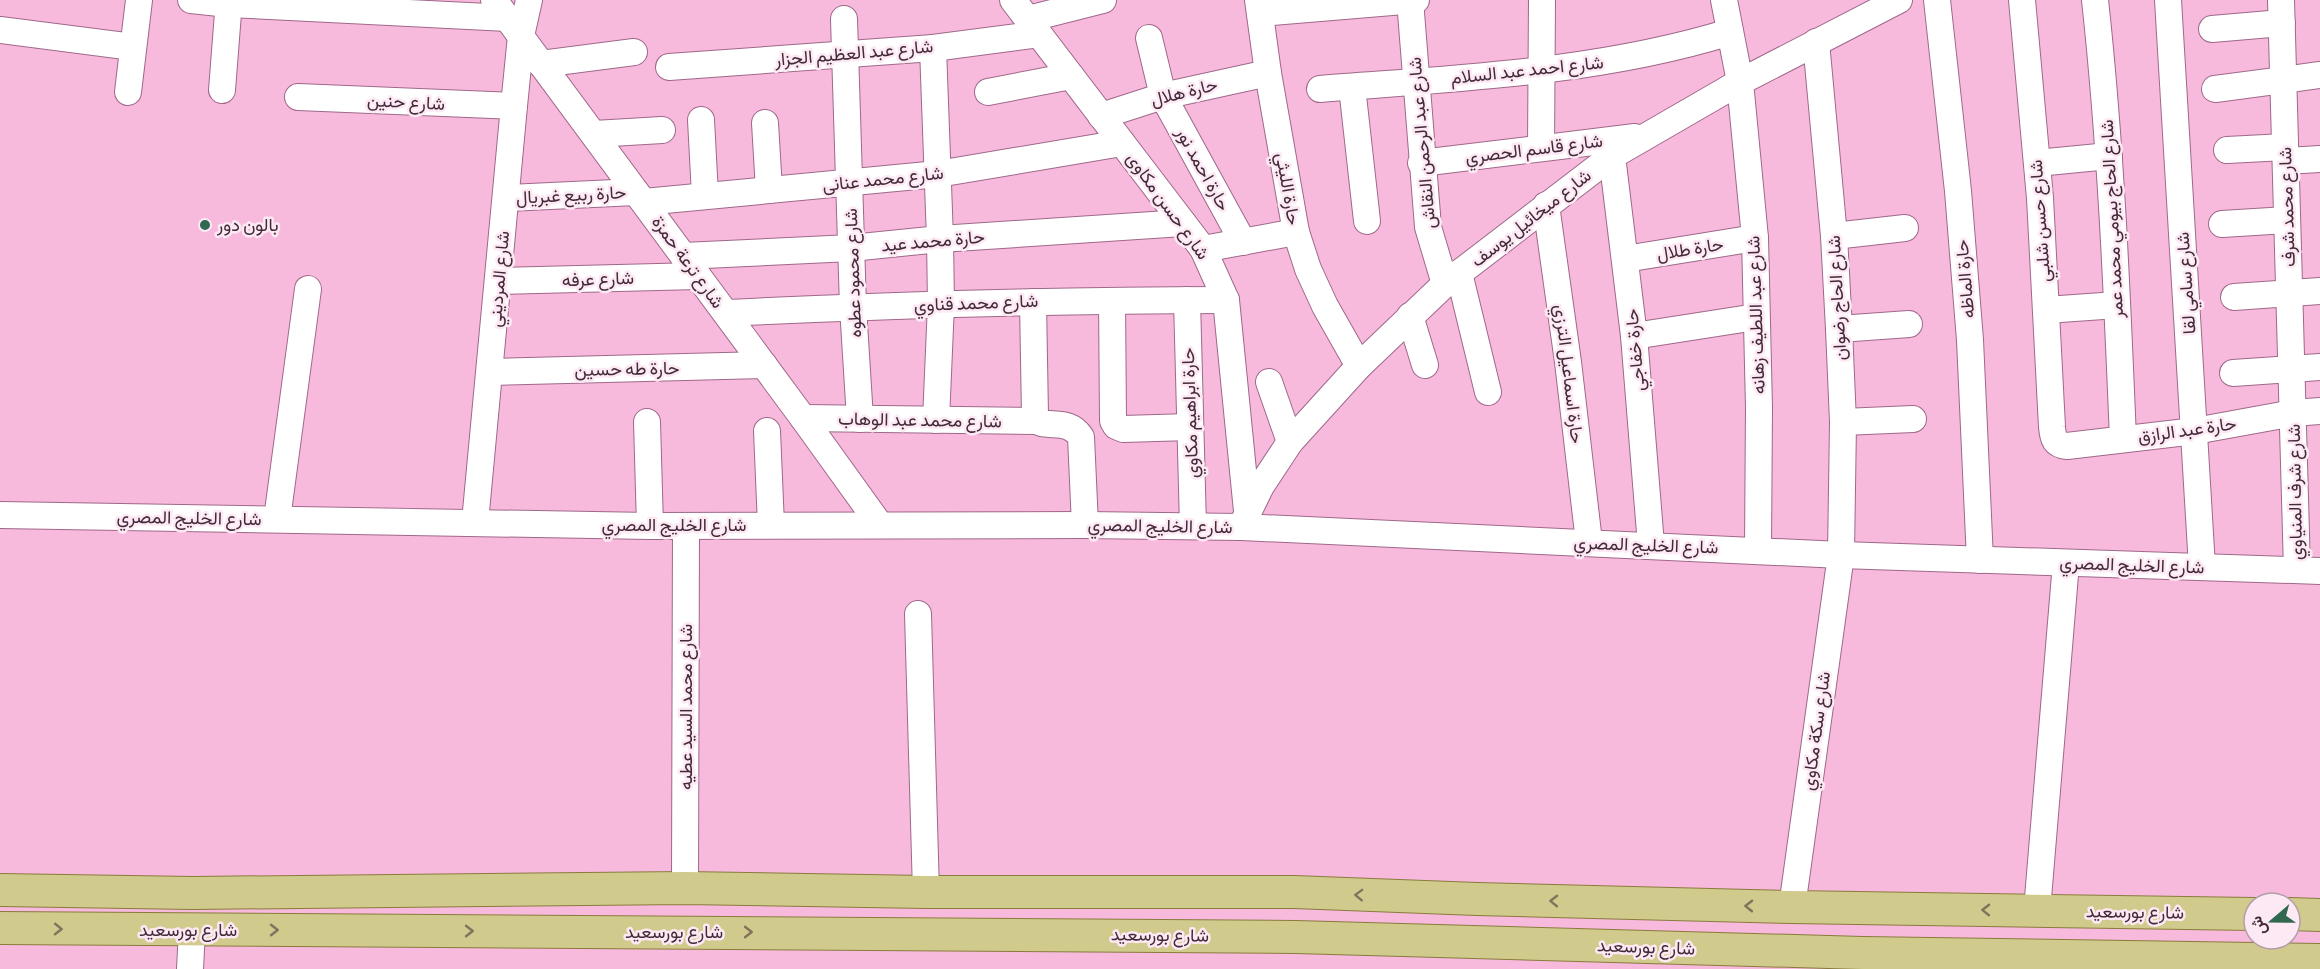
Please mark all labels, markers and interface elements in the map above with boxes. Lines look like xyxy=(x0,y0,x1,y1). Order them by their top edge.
street label: شارع عبد العظيم الجزار xyxy=(773,36,934,72)
street label: شارع احمد عبد السلام xyxy=(1449,52,1605,90)
street label: شارع عبد الرحمن النقاش xyxy=(1405,56,1441,230)
street label: حارة هلال xyxy=(1149,74,1220,111)
street label: شارع حنين xyxy=(367,90,445,116)
street label: شارع الحاج بيومي محمد عمر xyxy=(2097,119,2132,320)
street label: حارة احمد نور xyxy=(1171,123,1234,215)
street label: شارع قاسم الحصري xyxy=(1464,131,1604,172)
street label: شارع محمد شرف xyxy=(2275,147,2301,267)
street label: شارع حسن مكاوى xyxy=(1121,149,1214,265)
street label: حارة الليثي xyxy=(1267,151,1304,228)
street label: شارع حسن شلبي xyxy=(2026,159,2059,283)
street label: شارع محمد عنانى xyxy=(821,163,945,197)
street label: شارع ميخائيل يوسف xyxy=(1467,165,1596,272)
street label: حارة ربيع غبريال xyxy=(515,182,627,210)
street label: شارع محمود عطوه xyxy=(841,208,867,338)
street label: شارع ترعة حمزة xyxy=(646,212,728,313)
place label: بالون دور xyxy=(216,215,279,236)
marker: بالون دور xyxy=(198,218,212,232)
street label: حارة محمد عيد xyxy=(880,227,986,256)
street label: شارع المرديني xyxy=(485,230,518,329)
street label: شارع سامي لقا xyxy=(2172,231,2205,335)
street label: حارة طلال xyxy=(1655,234,1725,265)
street label: شارع عبد اللطيف زهانه xyxy=(1743,235,1771,395)
street label: شارع الحاج رضوان xyxy=(1824,235,1852,361)
street label: حارة الماظه xyxy=(1952,239,1979,319)
street label: شارع عرفه xyxy=(562,268,635,292)
street label: شارع محمد قناوي xyxy=(913,291,1039,320)
street label: حارة اسماعيل الترزي xyxy=(1546,303,1587,445)
street label: حارة خفاجي xyxy=(1621,307,1654,392)
street label: حارة ابراهيم مكاوي xyxy=(1178,347,1207,479)
street label: حارة طه حسين xyxy=(574,358,680,381)
street label: شارع محمد عبد الوهاب xyxy=(838,409,1002,433)
street label: حارة عبد الرازق xyxy=(2136,413,2238,448)
street label: شارع شرف المنياوي xyxy=(2284,424,2311,560)
street label: شارع الخليج المصري xyxy=(116,507,262,534)
street label: شارع الخليج المصري xyxy=(601,515,747,540)
street label: شارع الخليج المصري xyxy=(1087,515,1233,542)
street label: شارع الخليج المصري xyxy=(1573,532,1719,563)
street label: شارع الخليج المصري xyxy=(2059,552,2205,583)
street label: شارع محمد السيد عطيه xyxy=(676,624,698,790)
street label: شارع سكة مكاوي xyxy=(1798,670,1839,792)
one-way arrow xyxy=(1354,889,1363,901)
north arrow xyxy=(2242,891,2302,951)
one-way arrow xyxy=(1549,895,1558,907)
one-way arrow xyxy=(1744,900,1753,912)
street label: شارع بورسعيد xyxy=(2086,901,2184,925)
one-way arrow xyxy=(1981,904,1990,916)
text: ش xyxy=(2247,914,2271,938)
street label: شارع بورسعيد xyxy=(139,920,237,942)
one-way arrow xyxy=(54,922,63,935)
street label: شارع بورسعيد xyxy=(625,922,723,944)
one-way arrow xyxy=(270,924,279,936)
street label: شارع بورسعيد xyxy=(1111,924,1209,948)
one-way arrow xyxy=(465,925,474,937)
one-way arrow xyxy=(744,926,753,938)
street label: شارع بورسعيد xyxy=(1596,935,1695,961)

